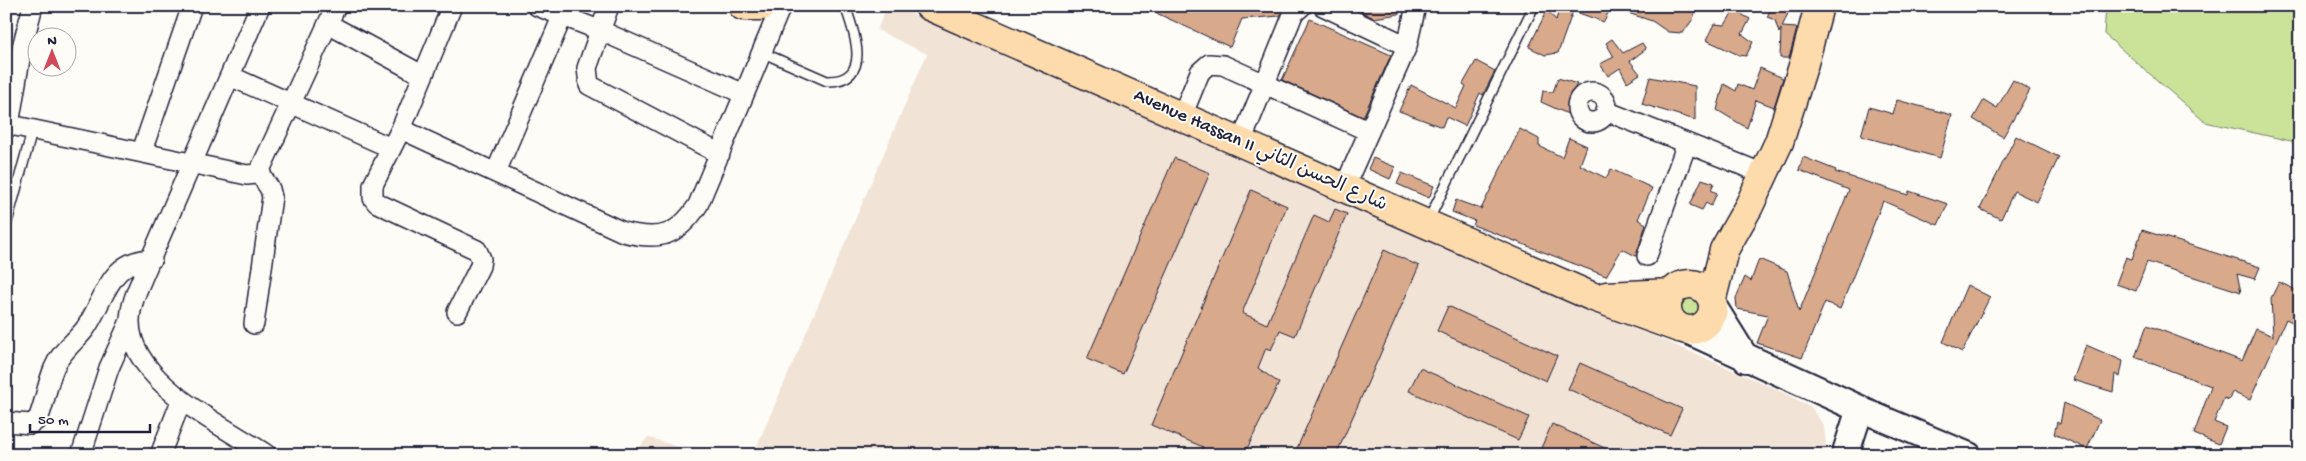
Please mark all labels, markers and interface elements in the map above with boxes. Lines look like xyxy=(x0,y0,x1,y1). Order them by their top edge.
north arrow xyxy=(28,28,78,78)
text: N xyxy=(47,33,57,50)
street label: Avenue Hassan II شارع الحسن الثاني xyxy=(1129,85,1390,219)
scale bar xyxy=(30,401,150,433)
text: 50 m xyxy=(38,412,69,430)

